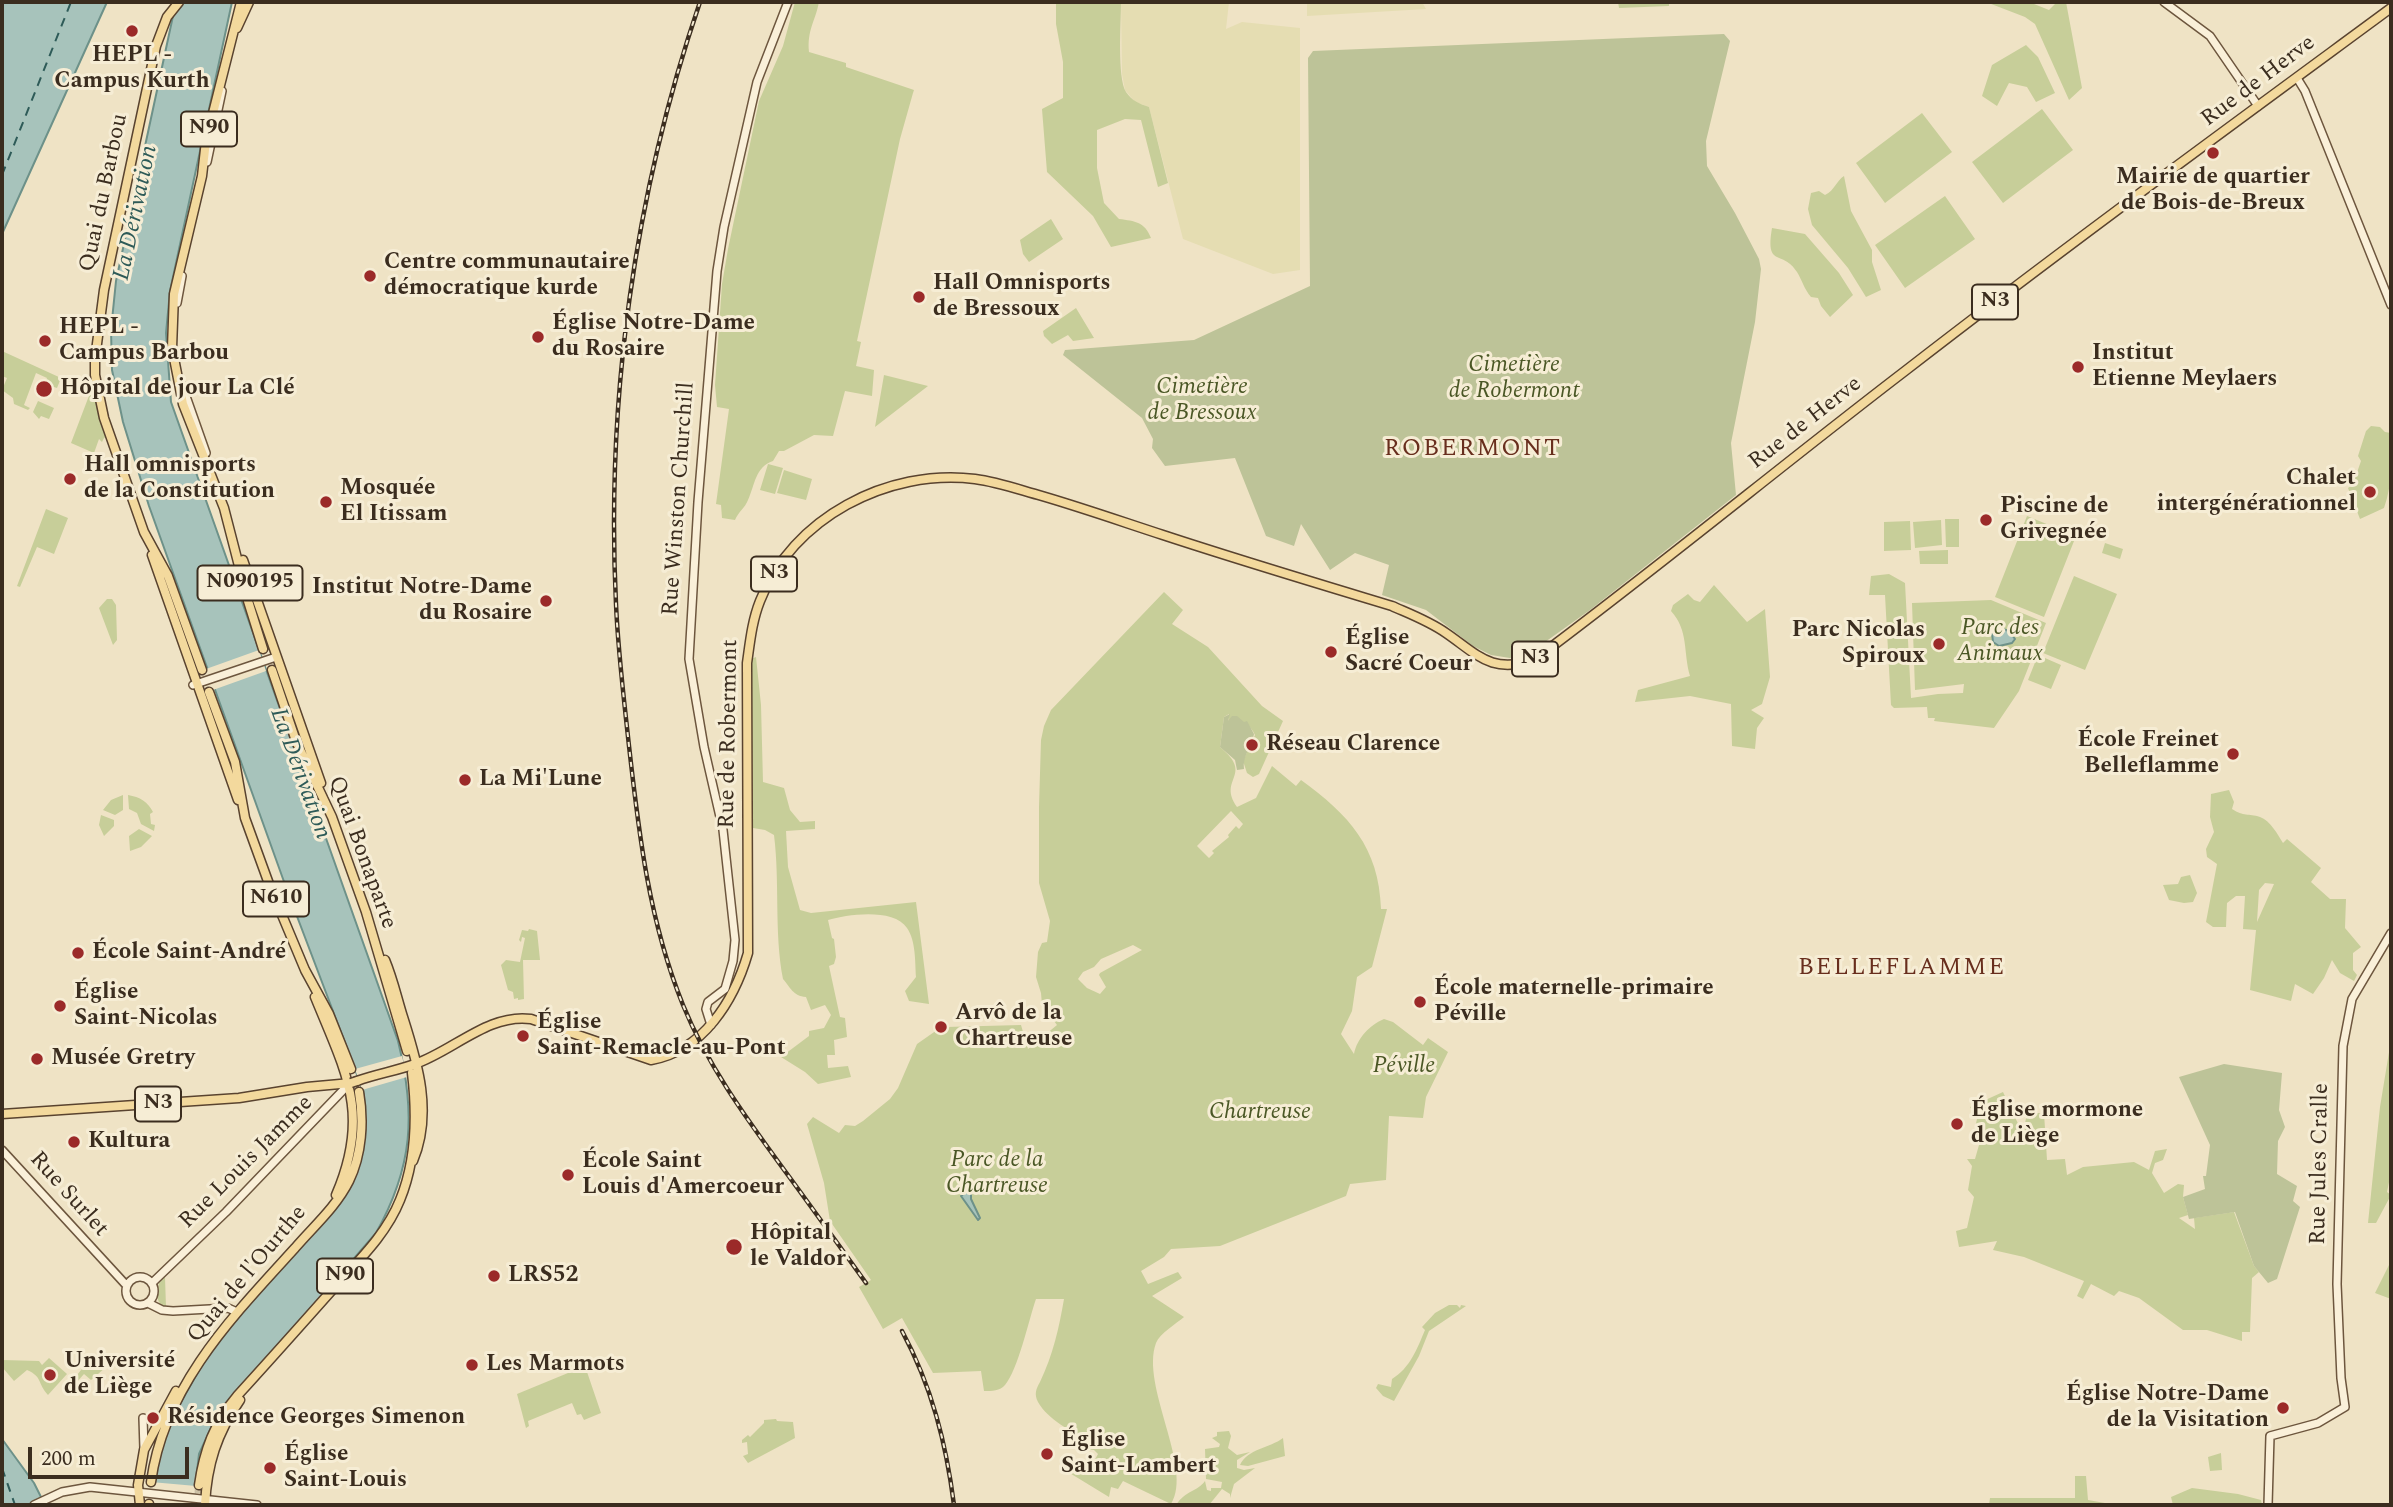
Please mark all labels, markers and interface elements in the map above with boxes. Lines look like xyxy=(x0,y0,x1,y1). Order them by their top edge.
marker: HEPL - Campus Kurth xyxy=(124,23,140,39)
street label: Rue de Herve xyxy=(2196,30,2322,134)
place label: HEPL - Campus Kurth xyxy=(54,42,210,96)
street label: Quai du Barbou xyxy=(75,111,135,275)
road number: N90 xyxy=(181,111,237,146)
water label: La Dérivation xyxy=(109,143,165,283)
marker: Mairie de quartier de Bois-de-Breux xyxy=(2205,145,2221,161)
place label: Mairie de quartier de Bois-de-Breux xyxy=(2116,164,2310,218)
place label: Centre communautaire démocratique kurde xyxy=(384,249,630,303)
marker: Centre communautaire démocratique kurde xyxy=(362,268,378,284)
place label: Hall Omnisports de Bressoux xyxy=(933,270,1111,324)
road number: N3 xyxy=(1972,284,2018,320)
marker: Hall Omnisports de Bressoux xyxy=(911,289,927,305)
place label: Église Notre-Dame du Rosaire xyxy=(552,310,755,364)
place label: HEPL - Campus Barbou xyxy=(59,314,229,368)
marker: Église Notre-Dame du Rosaire xyxy=(530,329,546,345)
marker: HEPL - Campus Barbou xyxy=(37,333,53,349)
place label: Institut Etienne Meylaers xyxy=(2092,340,2277,394)
park label: Cimetière de Robermont xyxy=(1448,352,1580,406)
marker: Institut Etienne Meylaers xyxy=(2070,359,2086,375)
street label: Rue de Herve xyxy=(1744,371,1868,477)
park label: Cimetière de Bressoux xyxy=(1147,374,1257,428)
place label: Hôpital de jour La Clé xyxy=(60,375,295,403)
marker: Hôpital de jour La Clé xyxy=(34,379,54,399)
street label: Rue Winston Churchill xyxy=(658,381,702,617)
district label: ROBERMONT xyxy=(1385,436,1561,464)
place label: Hall omnisports de la Constitution xyxy=(84,452,275,506)
place label: Chalet intergénérationnel xyxy=(2157,465,2356,519)
marker: Hall omnisports de la Constitution xyxy=(62,471,78,487)
place label: Mosquée El Itissam xyxy=(340,475,447,529)
marker: Chalet intergénérationnel xyxy=(2362,484,2378,500)
place label: Piscine de Grivegnée xyxy=(2000,493,2108,547)
marker: Mosquée El Itissam xyxy=(318,494,334,510)
marker: Piscine de Grivegnée xyxy=(1978,512,1994,528)
road number: N3 xyxy=(751,556,797,592)
road number: N090195 xyxy=(198,566,302,600)
place label: Institut Notre-Dame du Rosaire xyxy=(312,574,532,628)
marker: Institut Notre-Dame du Rosaire xyxy=(538,593,554,609)
park label: Parc des Animaux xyxy=(1957,615,2043,669)
place label: Parc Nicolas Spiroux xyxy=(1792,617,1925,671)
place label: Église Sacré Coeur xyxy=(1345,625,1472,679)
marker: Parc Nicolas Spiroux xyxy=(1931,636,1947,652)
street label: Rue de Robermont xyxy=(715,639,745,829)
road number: N3 xyxy=(1512,642,1558,676)
marker: Église Sacré Coeur xyxy=(1323,644,1339,660)
water label: La Dérivation xyxy=(262,704,336,844)
place label: École Freinet Belleflamme xyxy=(2078,727,2219,781)
place label: Réseau Clarence xyxy=(1266,731,1440,759)
marker: Réseau Clarence xyxy=(1244,737,1260,753)
marker: École Freinet Belleflamme xyxy=(2225,746,2241,762)
place label: La Mi'Lune xyxy=(479,766,602,794)
marker: La Mi'Lune xyxy=(457,772,473,788)
street label: Quai Bonaparte xyxy=(321,773,401,933)
road number: N610 xyxy=(243,881,309,916)
place label: École Saint-André xyxy=(92,939,286,967)
marker: École Saint-André xyxy=(70,945,86,961)
district label: BELLEFLAMME xyxy=(1799,955,2005,983)
place label: École maternelle-primaire Péville xyxy=(1434,975,1714,1029)
place label: Église Saint-Nicolas xyxy=(74,979,218,1033)
marker: École maternelle-primaire Péville xyxy=(1412,994,1428,1010)
marker: Église Saint-Nicolas xyxy=(52,998,68,1014)
place label: Arvô de la Chartreuse xyxy=(955,1000,1072,1054)
place label: Église Saint-Remacle-au-Pont xyxy=(537,1009,786,1063)
marker: Arvô de la Chartreuse xyxy=(933,1019,949,1035)
marker: Église Saint-Remacle-au-Pont xyxy=(515,1028,531,1044)
place label: Musée Gretry xyxy=(51,1045,195,1073)
marker: Musée Gretry xyxy=(29,1051,45,1067)
park label: Péville xyxy=(1373,1053,1435,1081)
street label: Rue Jules Cralle xyxy=(2306,1083,2336,1245)
road number: N3 xyxy=(135,1086,181,1122)
street label: Rue Louis Jamme xyxy=(174,1090,320,1236)
place label: Église mormone de Liège xyxy=(1971,1097,2143,1151)
park label: Chartreuse xyxy=(1209,1099,1311,1127)
marker: Église mormone de Liège xyxy=(1949,1116,1965,1132)
place label: Kultura xyxy=(88,1128,170,1156)
marker: Kultura xyxy=(66,1134,82,1150)
street label: Rue Surlet xyxy=(23,1147,113,1243)
park label: Parc de la Chartreuse xyxy=(946,1147,1048,1201)
place label: École Saint Louis d'Amercoeur xyxy=(582,1148,784,1202)
marker: École Saint Louis d'Amercoeur xyxy=(560,1167,576,1183)
street label: Quai de l'Ourthe xyxy=(182,1201,314,1349)
place label: Hôpital le Valdor xyxy=(750,1220,846,1274)
marker: Hôpital le Valdor xyxy=(724,1237,744,1257)
road number: N90 xyxy=(317,1258,373,1294)
place label: LRS52 xyxy=(508,1262,579,1290)
marker: LRS52 xyxy=(486,1268,502,1284)
place label: Université de Liège xyxy=(64,1348,175,1402)
place label: Les Marmots xyxy=(486,1351,625,1379)
marker: Les Marmots xyxy=(464,1357,480,1373)
marker: Université de Liège xyxy=(42,1367,58,1383)
place label: Église Notre-Dame de la Visitation xyxy=(2066,1381,2269,1435)
marker: Église Notre-Dame de la Visitation xyxy=(2275,1400,2291,1416)
place label: Résidence Georges Simenon xyxy=(167,1404,465,1432)
marker: Résidence Georges Simenon xyxy=(145,1410,161,1426)
place label: Église Saint-Lambert xyxy=(1061,1427,1216,1481)
scale bar xyxy=(32,1434,192,1478)
place label: Église Saint-Louis xyxy=(284,1441,407,1495)
text: 200 m xyxy=(41,1443,96,1475)
marker: Église Saint-Lambert xyxy=(1039,1446,1055,1462)
marker: Église Saint-Louis xyxy=(262,1460,278,1476)

